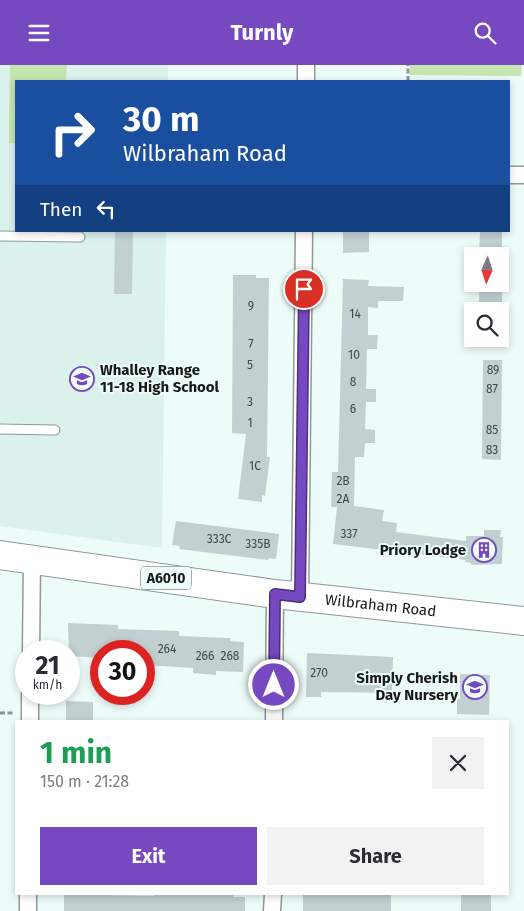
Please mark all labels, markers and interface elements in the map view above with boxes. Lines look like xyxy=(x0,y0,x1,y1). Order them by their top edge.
icon: menu xyxy=(25,19,53,47)
text: Turnly xyxy=(231,19,293,46)
icon: search xyxy=(471,19,499,47)
text: 30 m xyxy=(123,98,200,140)
icon: right xyxy=(40,100,105,165)
text: Wilbraham Road xyxy=(123,140,287,167)
icon: left xyxy=(92,195,120,223)
text: Then xyxy=(40,198,82,221)
north arrow xyxy=(464,247,509,293)
map controls xyxy=(464,247,509,347)
pin xyxy=(283,268,325,310)
icon: arrive xyxy=(290,275,318,303)
house number: 9 xyxy=(248,299,254,313)
button: search xyxy=(464,302,509,347)
house number: 14 xyxy=(349,307,361,321)
house number: 7 xyxy=(248,337,254,351)
house number: 10 xyxy=(348,348,360,362)
house number: 5 xyxy=(247,358,253,372)
place label: Whalley Range 11-18 High School xyxy=(100,361,220,396)
house number: 89 xyxy=(487,363,499,377)
school or university icon: Whalley Range 11-18 High School xyxy=(69,366,95,392)
house number: 8 xyxy=(350,375,357,389)
house number: 87 xyxy=(486,382,498,396)
house number: 3 xyxy=(247,395,253,409)
house number: 6 xyxy=(350,402,356,416)
house number: 1 xyxy=(247,416,253,430)
house number: 85 xyxy=(486,423,498,437)
house number: 83 xyxy=(486,443,498,457)
house number: 1C xyxy=(249,459,261,473)
house number: 2B xyxy=(336,474,350,488)
house number: 2A xyxy=(337,492,350,506)
house number: 337 xyxy=(340,527,358,541)
house number: 333C xyxy=(207,532,232,546)
house number: 335B xyxy=(245,537,271,551)
building icon: Priory Lodge xyxy=(471,537,497,563)
place label: Priory Lodge xyxy=(380,541,466,559)
road number: A6010 xyxy=(141,567,191,589)
street label: Wilbraham Road xyxy=(324,590,437,620)
speed limit sign: 30 xyxy=(90,640,155,705)
house number: 264 xyxy=(158,642,177,656)
house number: 266 xyxy=(196,649,214,663)
house number: 268 xyxy=(221,649,240,663)
text: 21 xyxy=(36,651,59,681)
position arrow xyxy=(247,658,299,710)
house number: 270 xyxy=(310,666,328,680)
place label: Simply Cherish Day Nursery xyxy=(356,669,458,704)
school or university icon: Simply Cherish Day Nursery xyxy=(462,674,488,700)
text: km/h xyxy=(33,678,62,692)
text: 1 min xyxy=(40,735,112,771)
button: close xyxy=(432,737,484,789)
text: 150 m · 21:28 xyxy=(40,772,129,791)
button: Exit xyxy=(40,827,257,885)
button: Share xyxy=(267,827,484,885)

